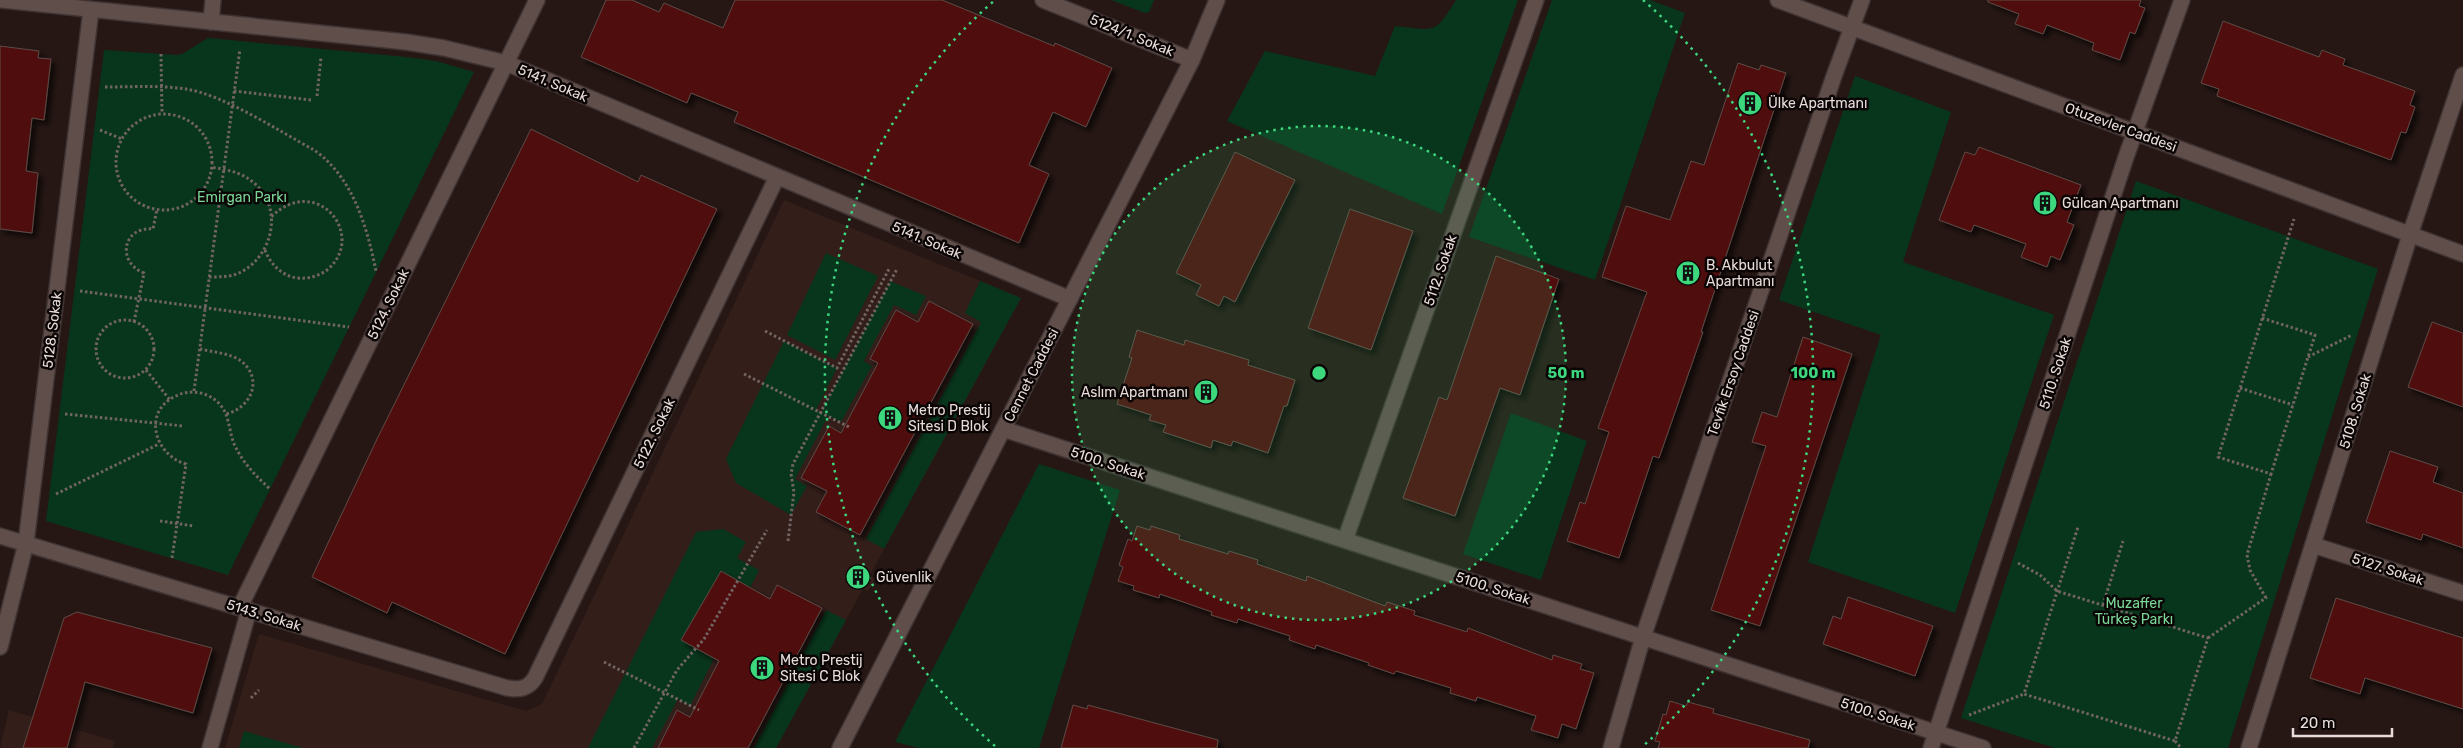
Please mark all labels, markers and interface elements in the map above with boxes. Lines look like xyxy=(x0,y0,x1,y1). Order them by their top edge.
street label: 5124/1. Sokak xyxy=(1087,11,1177,60)
street label: 5141. Sokak xyxy=(515,61,591,106)
building icon: Ülke Apartmanı xyxy=(1737,90,1763,116)
place label: Ülke Apartmanı xyxy=(1768,95,1867,112)
street label: Otuzevler Caddesi xyxy=(2063,99,2179,156)
park label: Emirgan Parkı xyxy=(197,189,287,206)
building icon: Gülcan Apartmanı xyxy=(2032,190,2058,216)
place label: Gülcan Apartmanı xyxy=(2062,195,2179,212)
street label: 5141. Sokak xyxy=(889,218,965,263)
street label: 5112. Sokak xyxy=(1420,232,1461,308)
place label: B. Akbulut Apartmanı xyxy=(1706,257,1774,290)
building icon: B. Akbulut Apartmanı xyxy=(1675,260,1701,286)
street label: 5124. Sokak xyxy=(364,265,413,342)
street label: 5128. Sokak xyxy=(39,290,66,369)
street label: Tevfik Ersoy Caddesi xyxy=(1704,308,1763,438)
street label: Cennet Caddesi xyxy=(1001,326,1062,425)
street label: 5110. Sokak xyxy=(2036,334,2075,411)
centre of rings xyxy=(1310,364,1328,382)
text: 50 m xyxy=(1548,364,1584,382)
text: 100 m xyxy=(1791,364,1835,382)
street label: 5108. Sokak xyxy=(2336,371,2375,451)
building icon: Aslım Apartmanı xyxy=(1193,379,1219,405)
place label: Aslım Apartmanı xyxy=(1081,384,1188,401)
street label: 5122. Sokak xyxy=(630,395,679,471)
place label: Metro Prestij Sitesi D Blok xyxy=(908,402,991,435)
building icon: Metro Prestij Sitesi D Blok xyxy=(877,405,903,431)
street label: 5100. Sokak xyxy=(1068,443,1148,484)
street label: 5127. Sokak xyxy=(2350,550,2427,589)
building icon: Güvenlik xyxy=(845,564,871,590)
street label: 5100. Sokak xyxy=(1453,568,1533,609)
place label: Güvenlik xyxy=(876,569,933,586)
park label: Muzaffer Türkeş Parkı xyxy=(2095,595,2173,628)
street label: 5143. Sokak xyxy=(225,596,304,635)
place label: Metro Prestij Sitesi C Blok xyxy=(780,652,863,685)
building icon: Metro Prestij Sitesi C Blok xyxy=(749,655,775,681)
street label: 5100. Sokak xyxy=(1838,694,1918,735)
scale bar xyxy=(2293,706,2392,738)
text: 20 m xyxy=(2300,714,2335,732)

